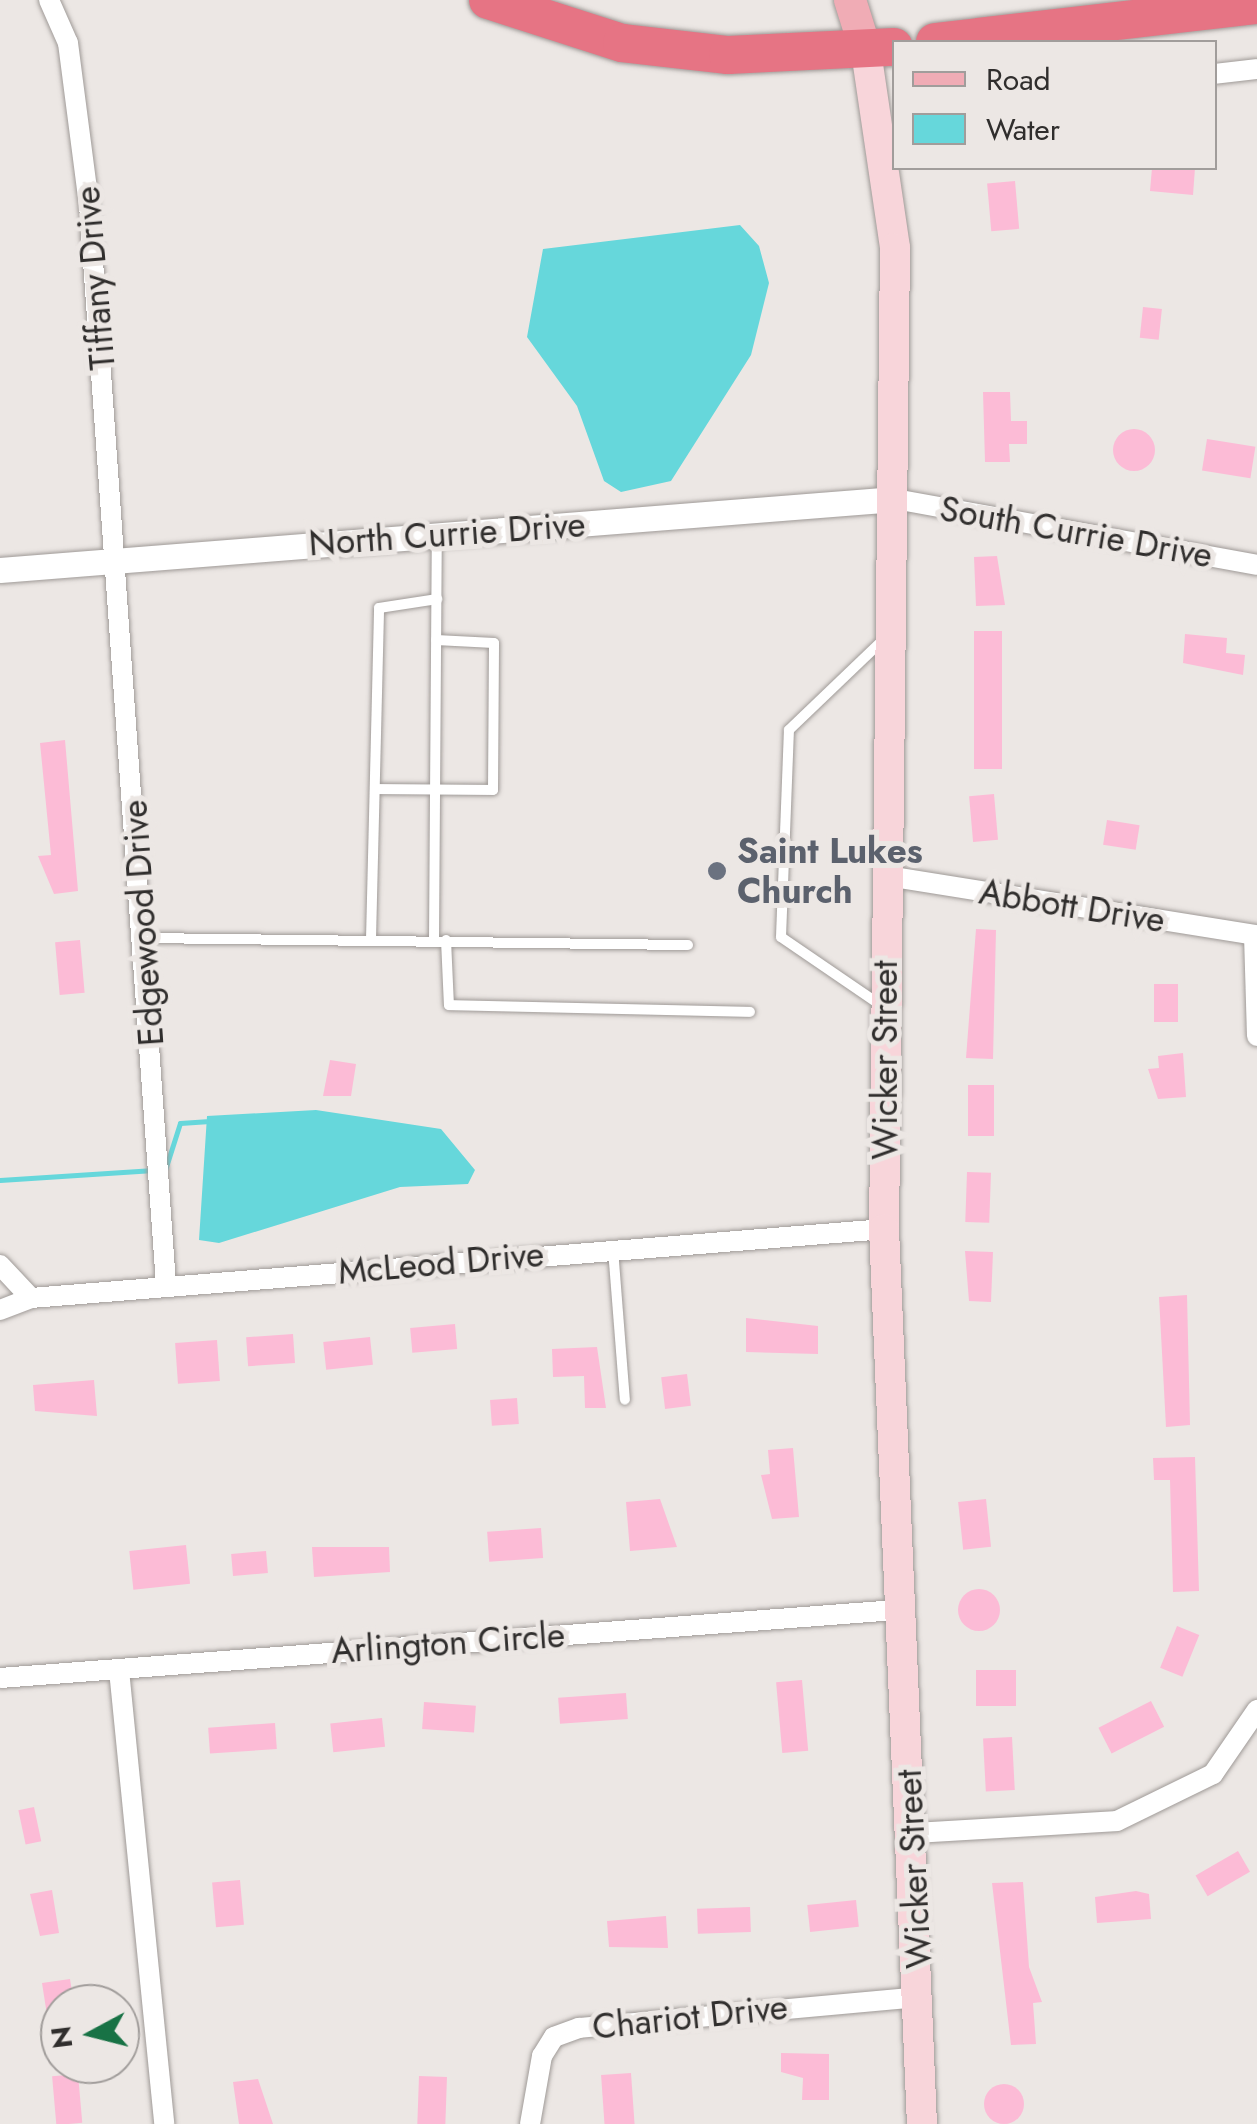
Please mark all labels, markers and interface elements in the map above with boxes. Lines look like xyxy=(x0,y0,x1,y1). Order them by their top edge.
legend xyxy=(892,40,1217,170)
text: Road xyxy=(986,58,1051,101)
text: Water xyxy=(986,108,1060,151)
street label: Tiffany Drive xyxy=(66,184,124,372)
street label: South Currie Drive xyxy=(937,487,1215,577)
street label: North Currie Drive xyxy=(307,503,587,565)
street label: Edgewood Drive xyxy=(113,799,173,1047)
place label: Saint Lukes Church xyxy=(737,830,923,912)
marker: Saint Lukes Church xyxy=(706,860,728,882)
street label: Abbott Drive xyxy=(976,871,1168,941)
street label: Wicker Street xyxy=(864,960,906,1160)
street label: McLeod Drive xyxy=(336,1233,546,1293)
street label: Arlington Circle xyxy=(330,1614,566,1672)
street label: Wicker Street xyxy=(888,1768,940,1970)
north arrow xyxy=(40,1984,140,2084)
street label: Chariot Drive xyxy=(590,1986,790,2048)
text: N xyxy=(40,2024,83,2051)

